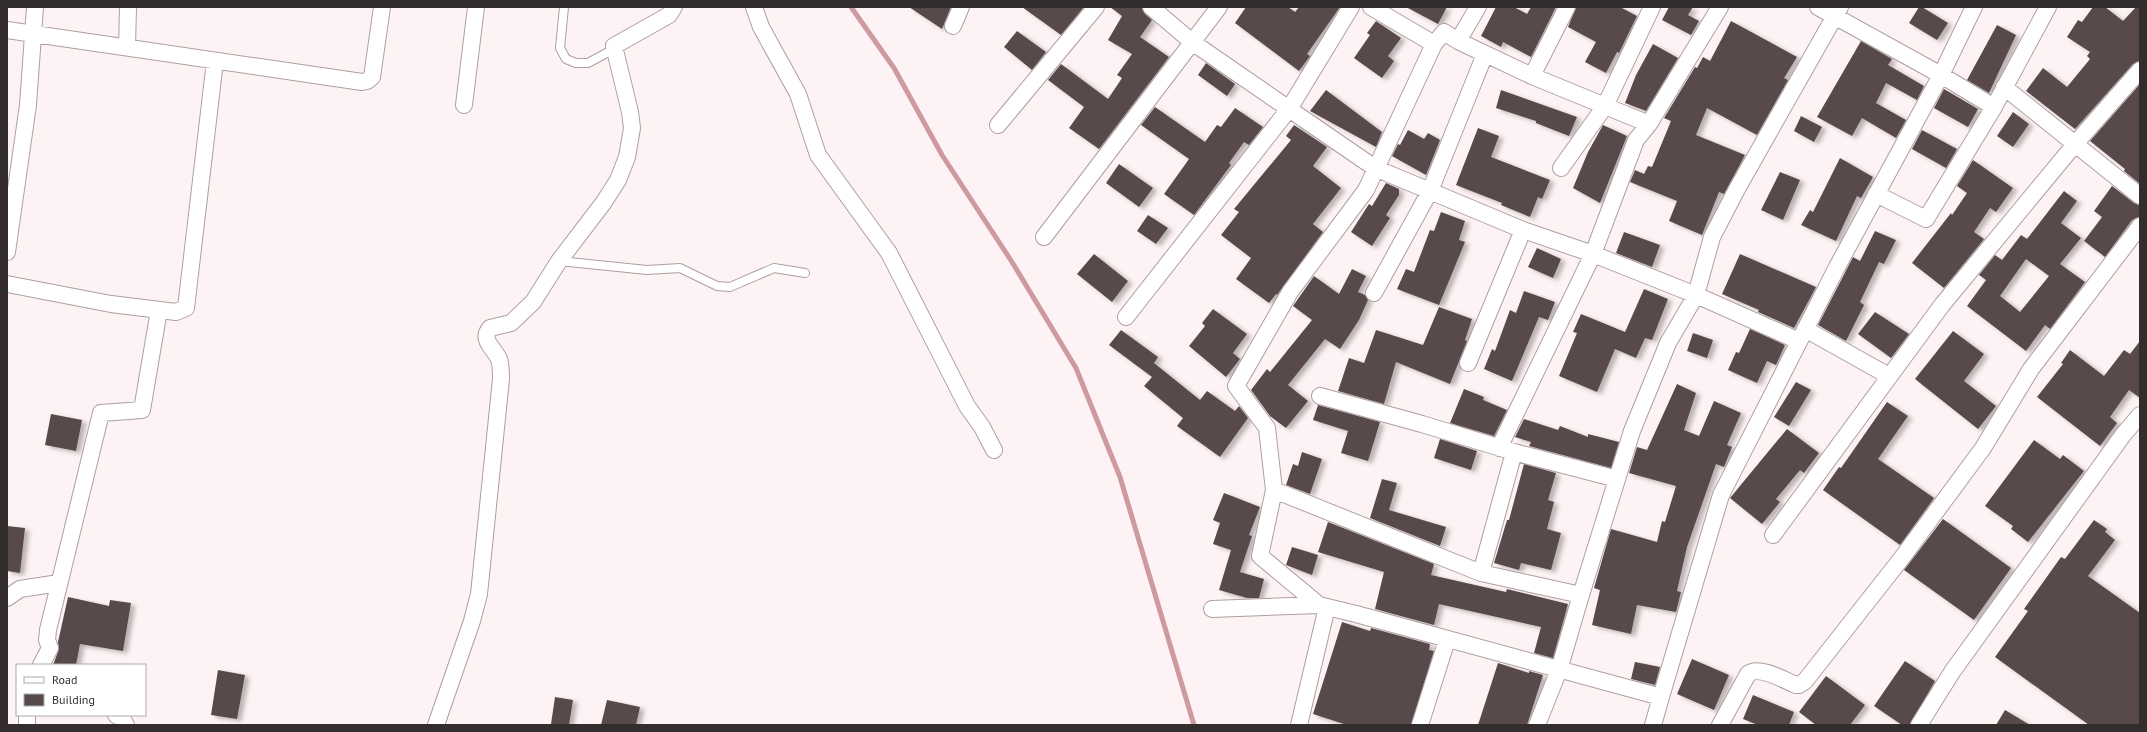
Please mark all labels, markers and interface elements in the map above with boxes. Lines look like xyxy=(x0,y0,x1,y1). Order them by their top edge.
legend xyxy=(16,664,146,716)
text: Road xyxy=(52,672,77,687)
text: Building xyxy=(52,692,95,707)

